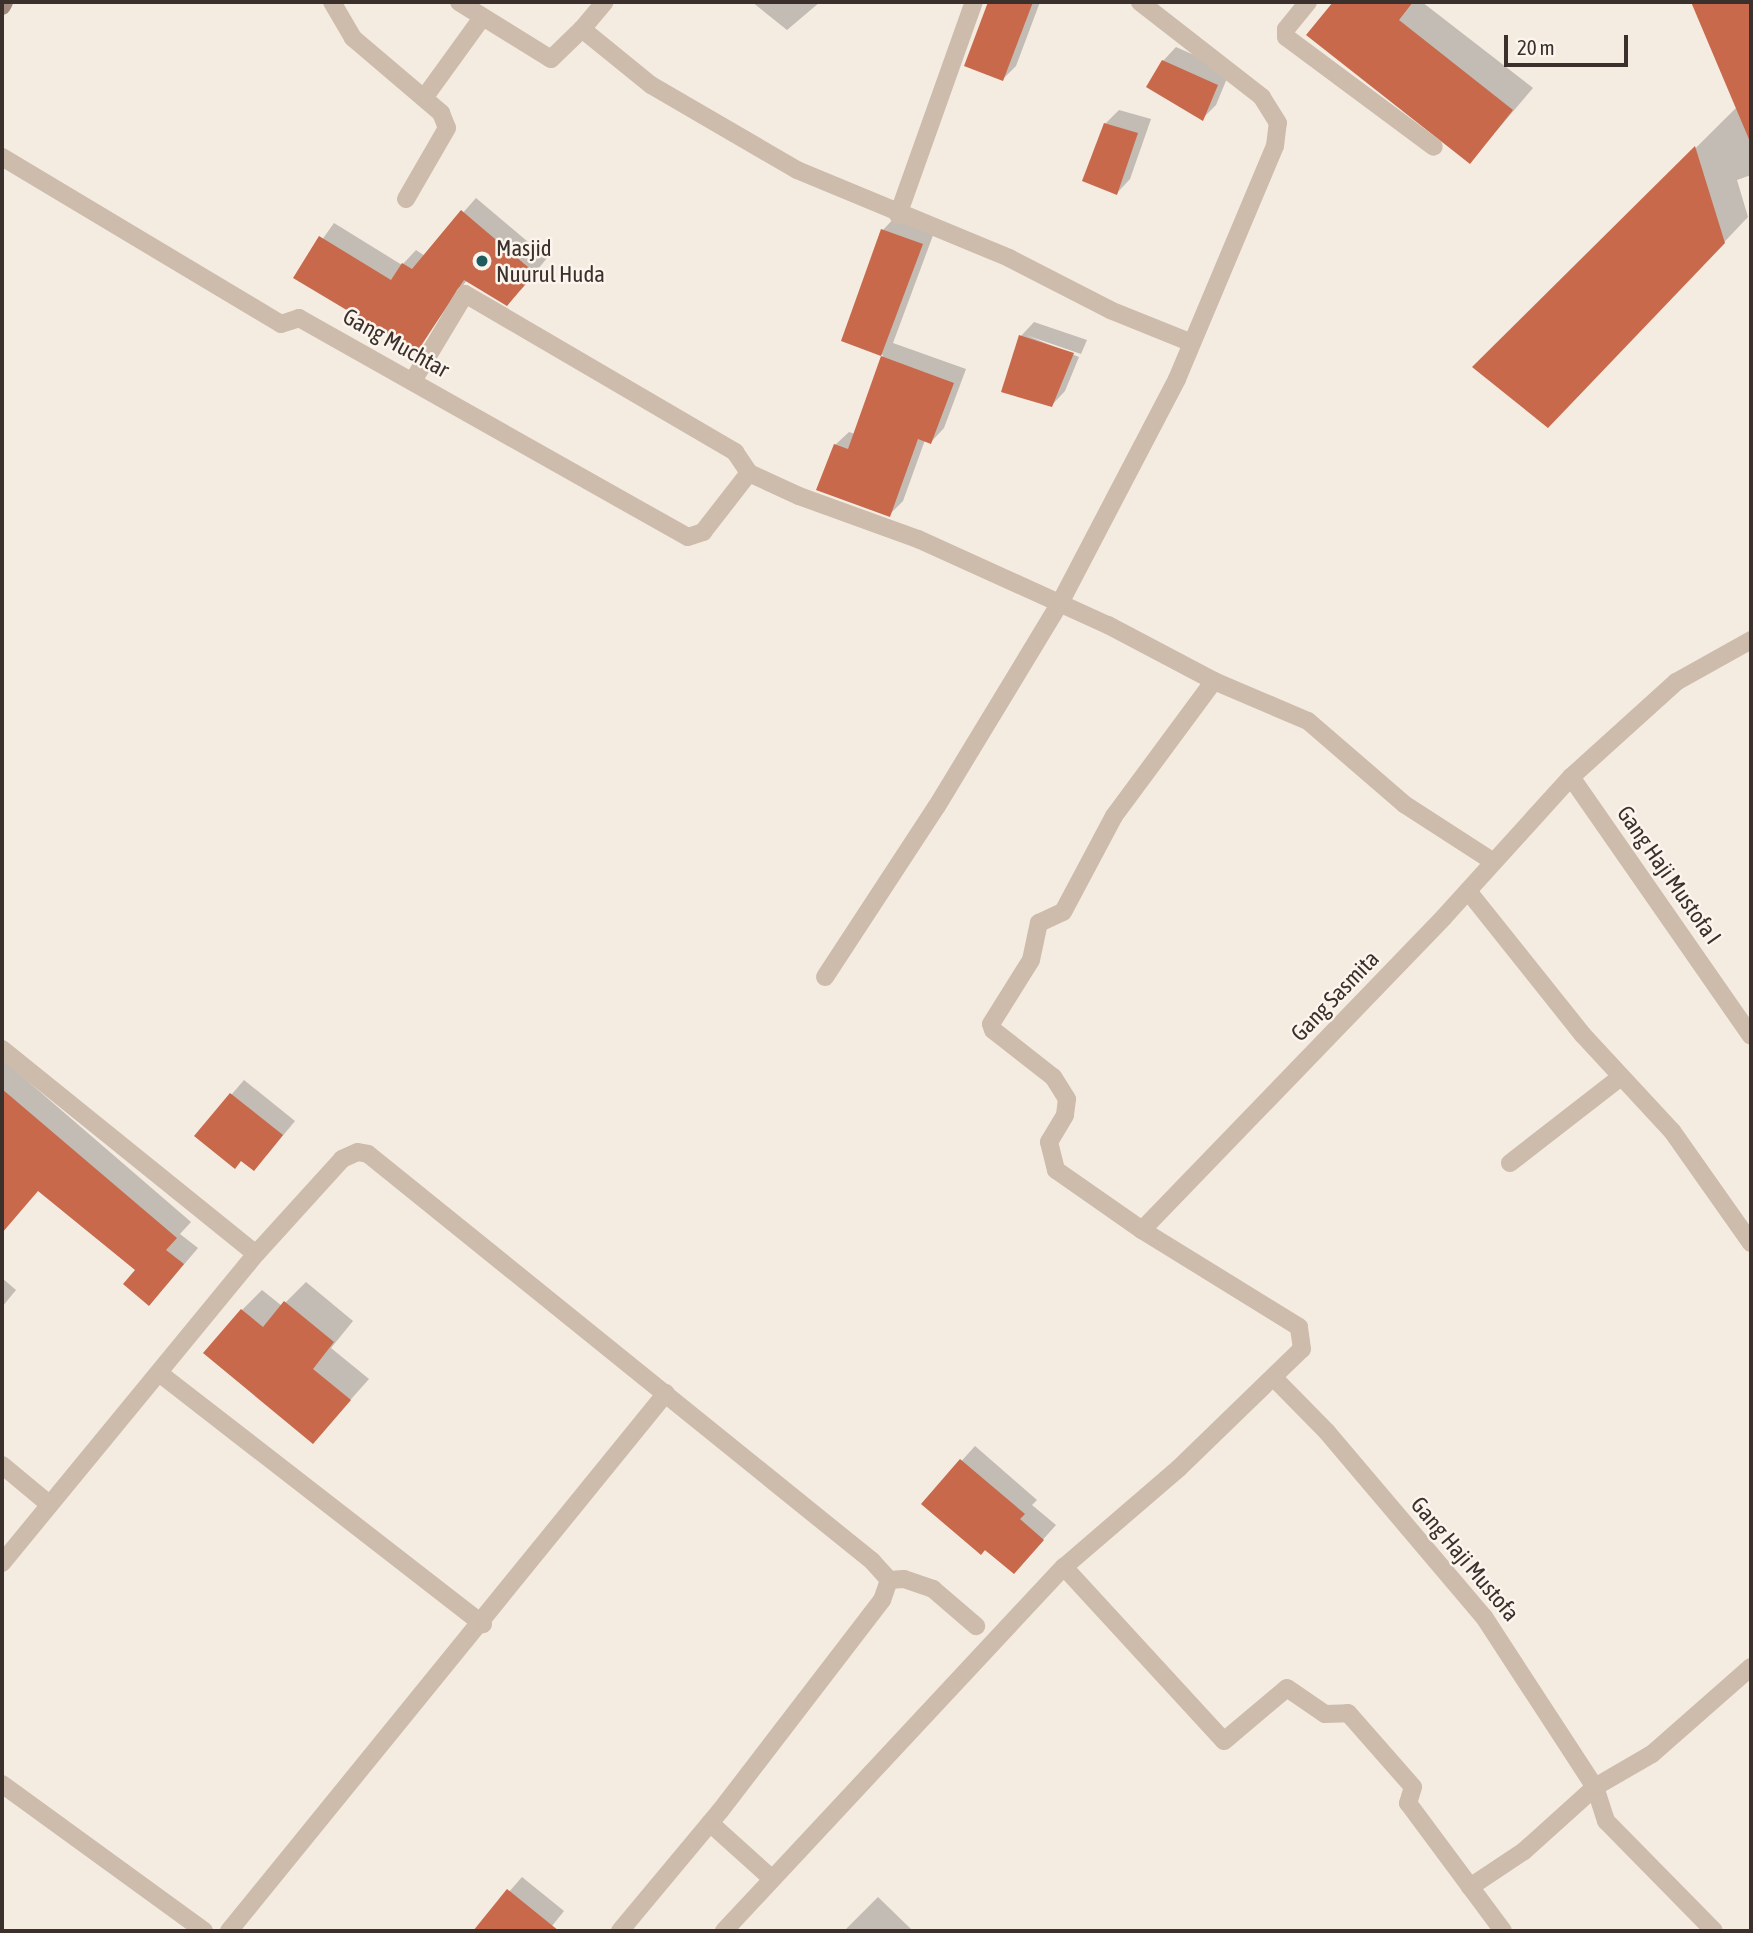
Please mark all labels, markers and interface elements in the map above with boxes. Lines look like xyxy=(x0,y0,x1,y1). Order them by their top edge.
scale bar xyxy=(1508,21,1632,65)
text: 20 m xyxy=(1517,35,1555,59)
place label: Masjid Nuurul Huda xyxy=(496,234,605,288)
marker: Masjid Nuurul Huda xyxy=(474,253,490,269)
street label: Gang Muchtar xyxy=(338,302,454,384)
street label: Gang Haji Mustofa I xyxy=(1611,800,1727,950)
street label: Gang Sasmita xyxy=(1285,945,1385,1047)
street label: Gang Haji Mustofa xyxy=(1405,1491,1525,1627)

